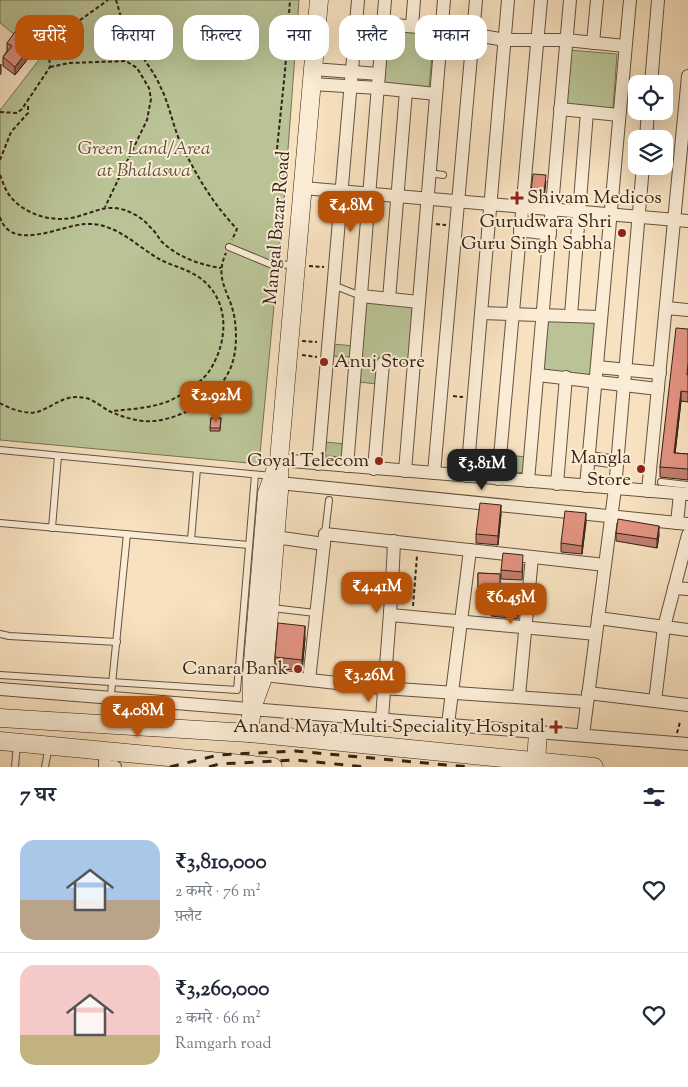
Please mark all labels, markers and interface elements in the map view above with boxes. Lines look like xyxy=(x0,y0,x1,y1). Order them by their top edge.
chip: खरीदें xyxy=(15,15,84,60)
chip: किराया xyxy=(94,15,173,60)
chip: फ़िल्टर xyxy=(183,15,259,60)
chip: नया xyxy=(269,15,329,60)
chip: फ़्लैट xyxy=(339,15,405,60)
chip: मकान xyxy=(415,15,487,60)
map controls xyxy=(628,75,673,175)
button: locate xyxy=(628,75,673,120)
button: layers xyxy=(628,130,673,175)
park label: Green Land/Area at Bhalaswa xyxy=(77,136,211,185)
street label: Mangal Bazar Road xyxy=(258,149,298,306)
place label: Shivam Medicos xyxy=(527,185,662,212)
pin: ₹4.8M xyxy=(316,190,386,233)
marker: Shivam Medicos xyxy=(511,192,523,204)
text: ₹4.8M xyxy=(329,195,373,218)
place label: Gurudwara Shri Guru Singh Sabha xyxy=(461,209,612,258)
marker: Gurudwara Shri Guru Singh Sabha xyxy=(616,227,628,239)
place label: Anuj Store xyxy=(334,349,425,376)
marker: Anuj Store xyxy=(318,356,330,368)
pin: ₹2.92M xyxy=(175,380,257,423)
text: ₹2.92M xyxy=(191,385,241,408)
place label: Mangla Store xyxy=(570,445,631,494)
place label: Goyal Telecom xyxy=(247,448,369,475)
pin: ₹3.81M xyxy=(441,448,523,491)
text: ₹3.81M xyxy=(458,453,506,476)
marker: Goyal Telecom xyxy=(373,455,385,467)
marker: Mangla Store xyxy=(635,463,647,475)
pin: ₹4.41M xyxy=(336,572,418,614)
text: ₹4.41M xyxy=(352,576,402,599)
pin: ₹6.45M xyxy=(470,582,552,625)
text: ₹6.45M xyxy=(487,587,535,610)
place label: Canara Bank xyxy=(182,656,289,683)
pin: ₹3.26M xyxy=(328,660,410,703)
marker: Canara Bank xyxy=(292,663,304,675)
text: ₹3.26M xyxy=(344,665,394,688)
pin: ₹4.08M xyxy=(97,696,179,738)
text: ₹4.08M xyxy=(112,700,164,723)
place label: Anand Maya Multi Speciality Hospital xyxy=(233,714,545,741)
marker: Anand Maya Multi Speciality Hospital xyxy=(549,720,563,734)
text: 7 घर xyxy=(20,781,56,811)
icon: filters xyxy=(640,783,668,811)
text: ₹3,810,000 xyxy=(175,848,267,878)
icon: home xyxy=(60,860,120,920)
icon: heart xyxy=(640,876,668,904)
text: 2 कमरे · 76 m² xyxy=(175,881,261,904)
text: फ़्लैट xyxy=(175,906,202,929)
text: ₹3,260,000 xyxy=(175,975,269,1005)
icon: home xyxy=(60,985,120,1045)
icon: heart xyxy=(640,1001,668,1029)
text: 2 कमरे · 66 m² xyxy=(175,1008,261,1031)
text: Ramgarh road xyxy=(175,1033,272,1056)

